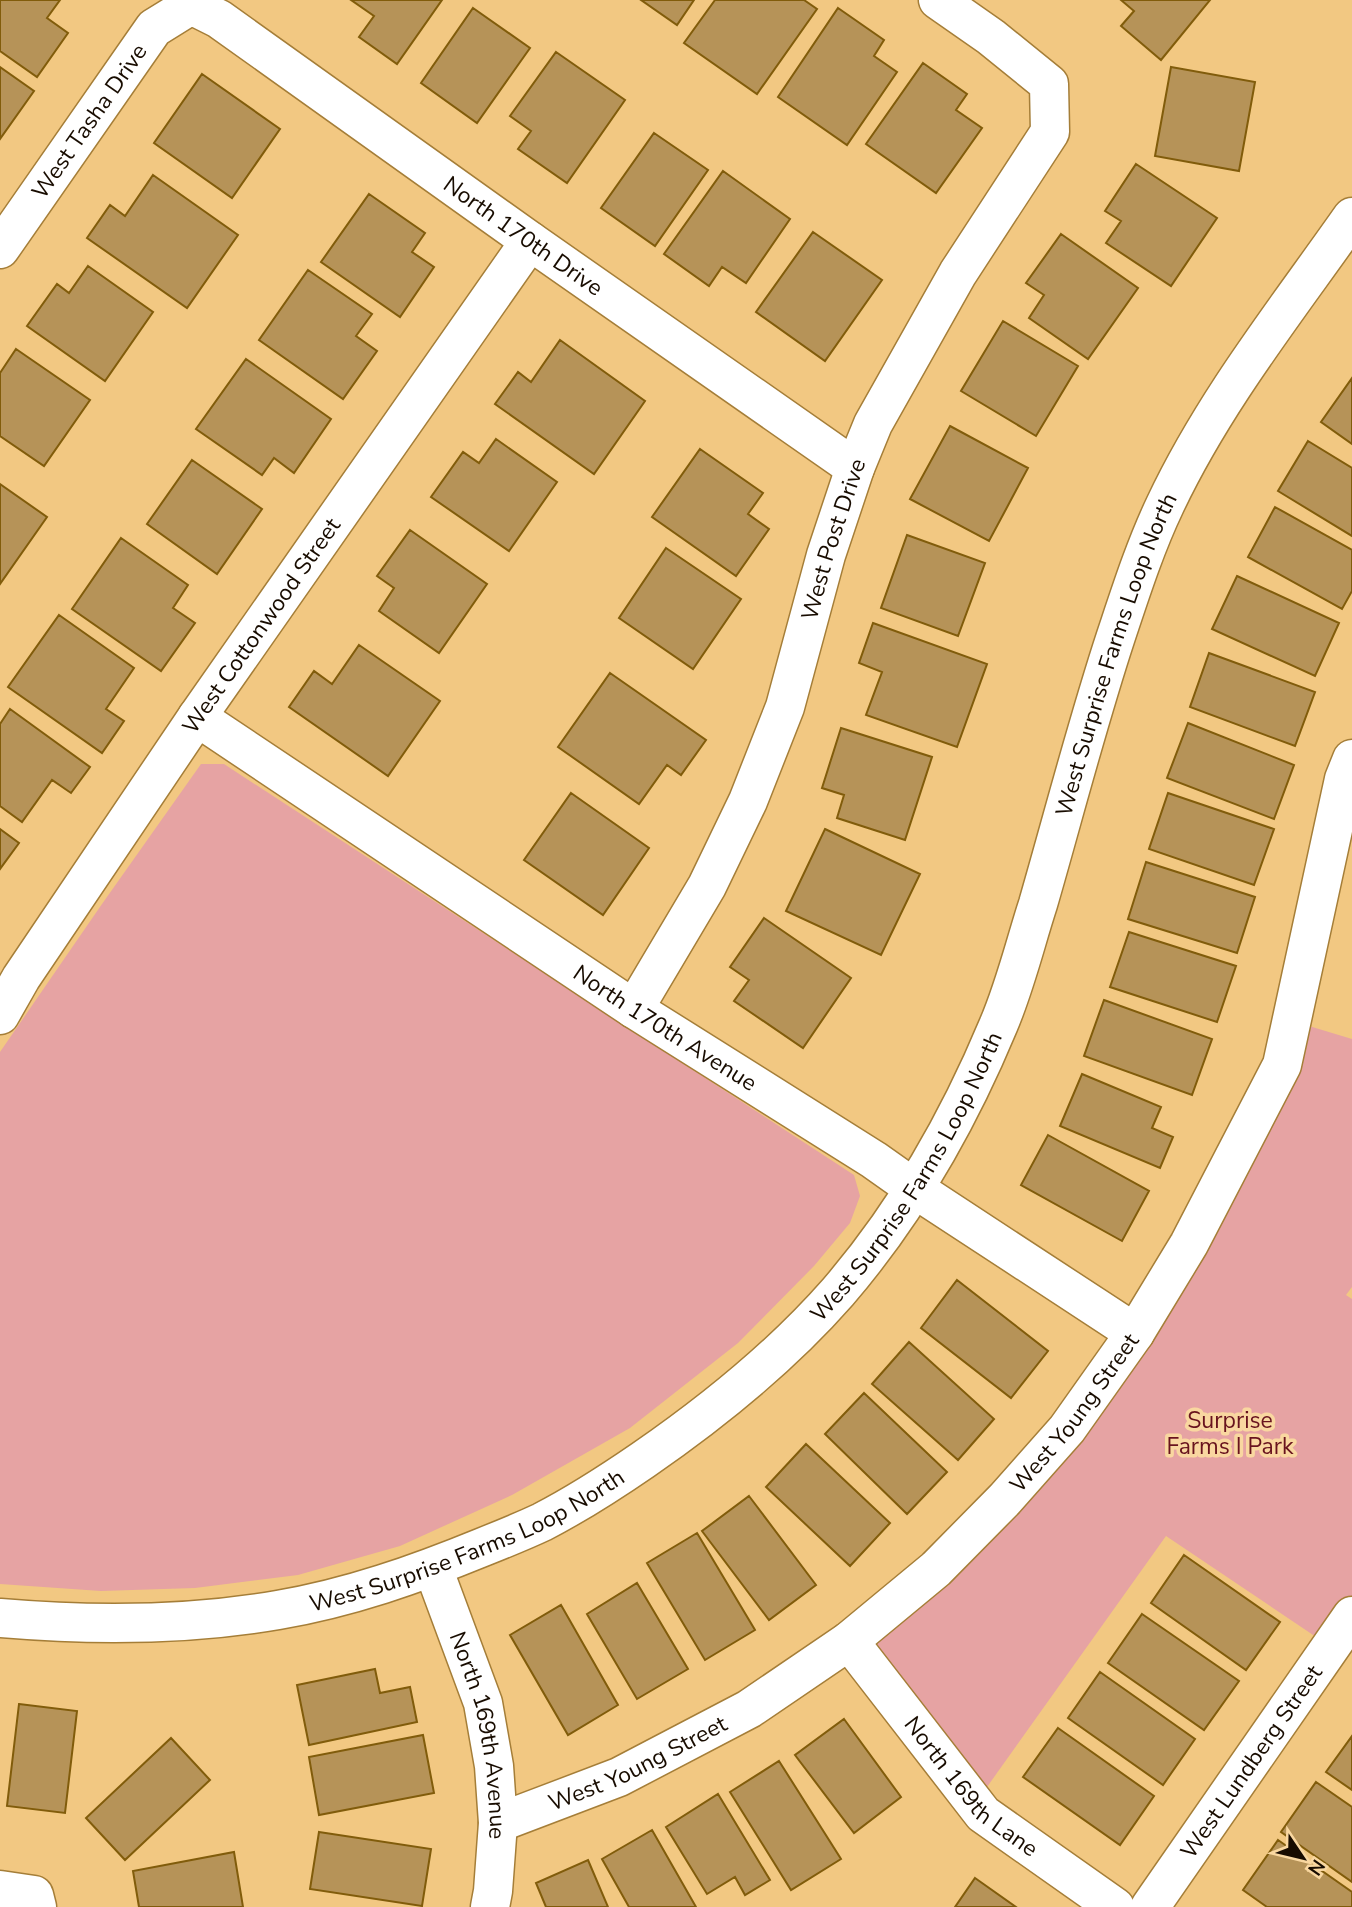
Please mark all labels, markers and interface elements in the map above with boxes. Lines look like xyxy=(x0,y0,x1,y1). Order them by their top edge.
street label: West Tasha Drive xyxy=(24,37,154,205)
street label: North 170th Drive xyxy=(437,169,609,303)
street label: West Post Drive xyxy=(794,454,873,623)
street label: West Surprise Farms Loop North xyxy=(1048,488,1184,820)
street label: West Cottonwood Street xyxy=(175,511,348,740)
street label: North 170th Avenue xyxy=(567,957,763,1098)
street label: West Surprise Farms Loop North xyxy=(803,1027,1009,1328)
street label: West Young Street xyxy=(1002,1326,1146,1499)
park label: Surprise Farms I Park xyxy=(1167,1405,1294,1462)
street label: West Surprise Farms Loop North xyxy=(306,1461,630,1619)
street label: North 169th Avenue xyxy=(442,1627,514,1840)
street label: West Lundberg Street xyxy=(1173,1658,1329,1864)
street label: West Young Street xyxy=(544,1707,733,1818)
street label: North 169th Lane xyxy=(897,1710,1044,1864)
north arrow xyxy=(1268,1823,1338,1893)
text: N xyxy=(1301,1854,1331,1880)

